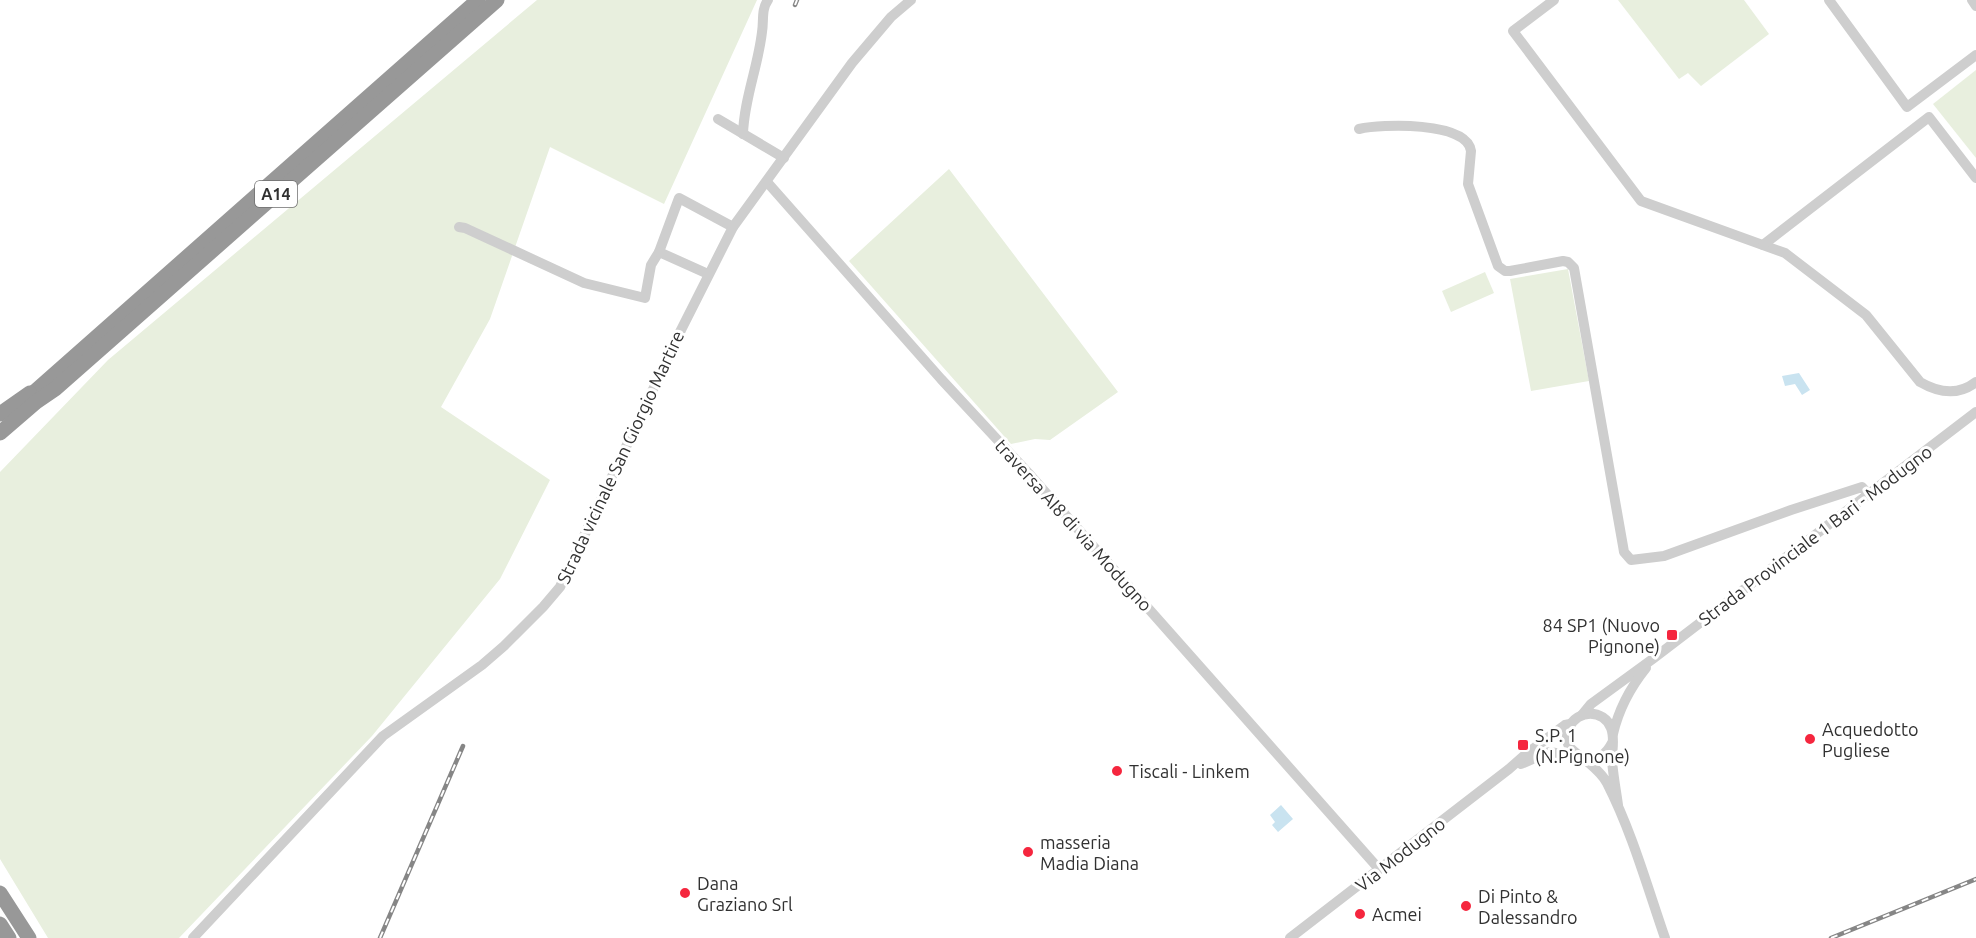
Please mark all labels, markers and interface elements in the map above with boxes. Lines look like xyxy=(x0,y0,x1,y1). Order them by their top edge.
road number: A14 xyxy=(255,181,297,207)
street label: Strada vicinale San Giorgio Martire xyxy=(552,327,688,587)
street label: traversa AI8 di via Modugno xyxy=(992,435,1156,615)
street label: Strada Provinciale 1 Bari - Modugno xyxy=(1695,441,1935,629)
place label: 84 SP1 (Nuovo Pignone) xyxy=(1543,615,1660,657)
marker: 84 SP1 (Nuovo Pignone) xyxy=(1665,628,1679,642)
place label: Acquedotto Pugliese xyxy=(1822,719,1918,760)
place label: S.P. 1 (N.Pignone) xyxy=(1535,725,1630,767)
marker: Acquedotto Pugliese xyxy=(1803,732,1817,746)
marker: S.P. 1 (N.Pignone) xyxy=(1516,738,1530,752)
place label: Tiscali - Linkem xyxy=(1129,761,1250,781)
marker: Tiscali - Linkem xyxy=(1110,764,1124,778)
street label: Via Modugno xyxy=(1351,813,1449,895)
place label: masseria Madia Diana xyxy=(1040,832,1139,873)
marker: masseria Madia Diana xyxy=(1021,845,1035,859)
place label: Dana Graziano Srl xyxy=(697,873,793,914)
marker: Dana Graziano Srl xyxy=(678,886,692,900)
place label: Di Pinto & Dalessandro xyxy=(1478,886,1578,927)
marker: Di Pinto & Dalessandro xyxy=(1459,899,1473,913)
place label: Acmei xyxy=(1372,904,1422,924)
marker: Acmei xyxy=(1353,907,1367,921)

